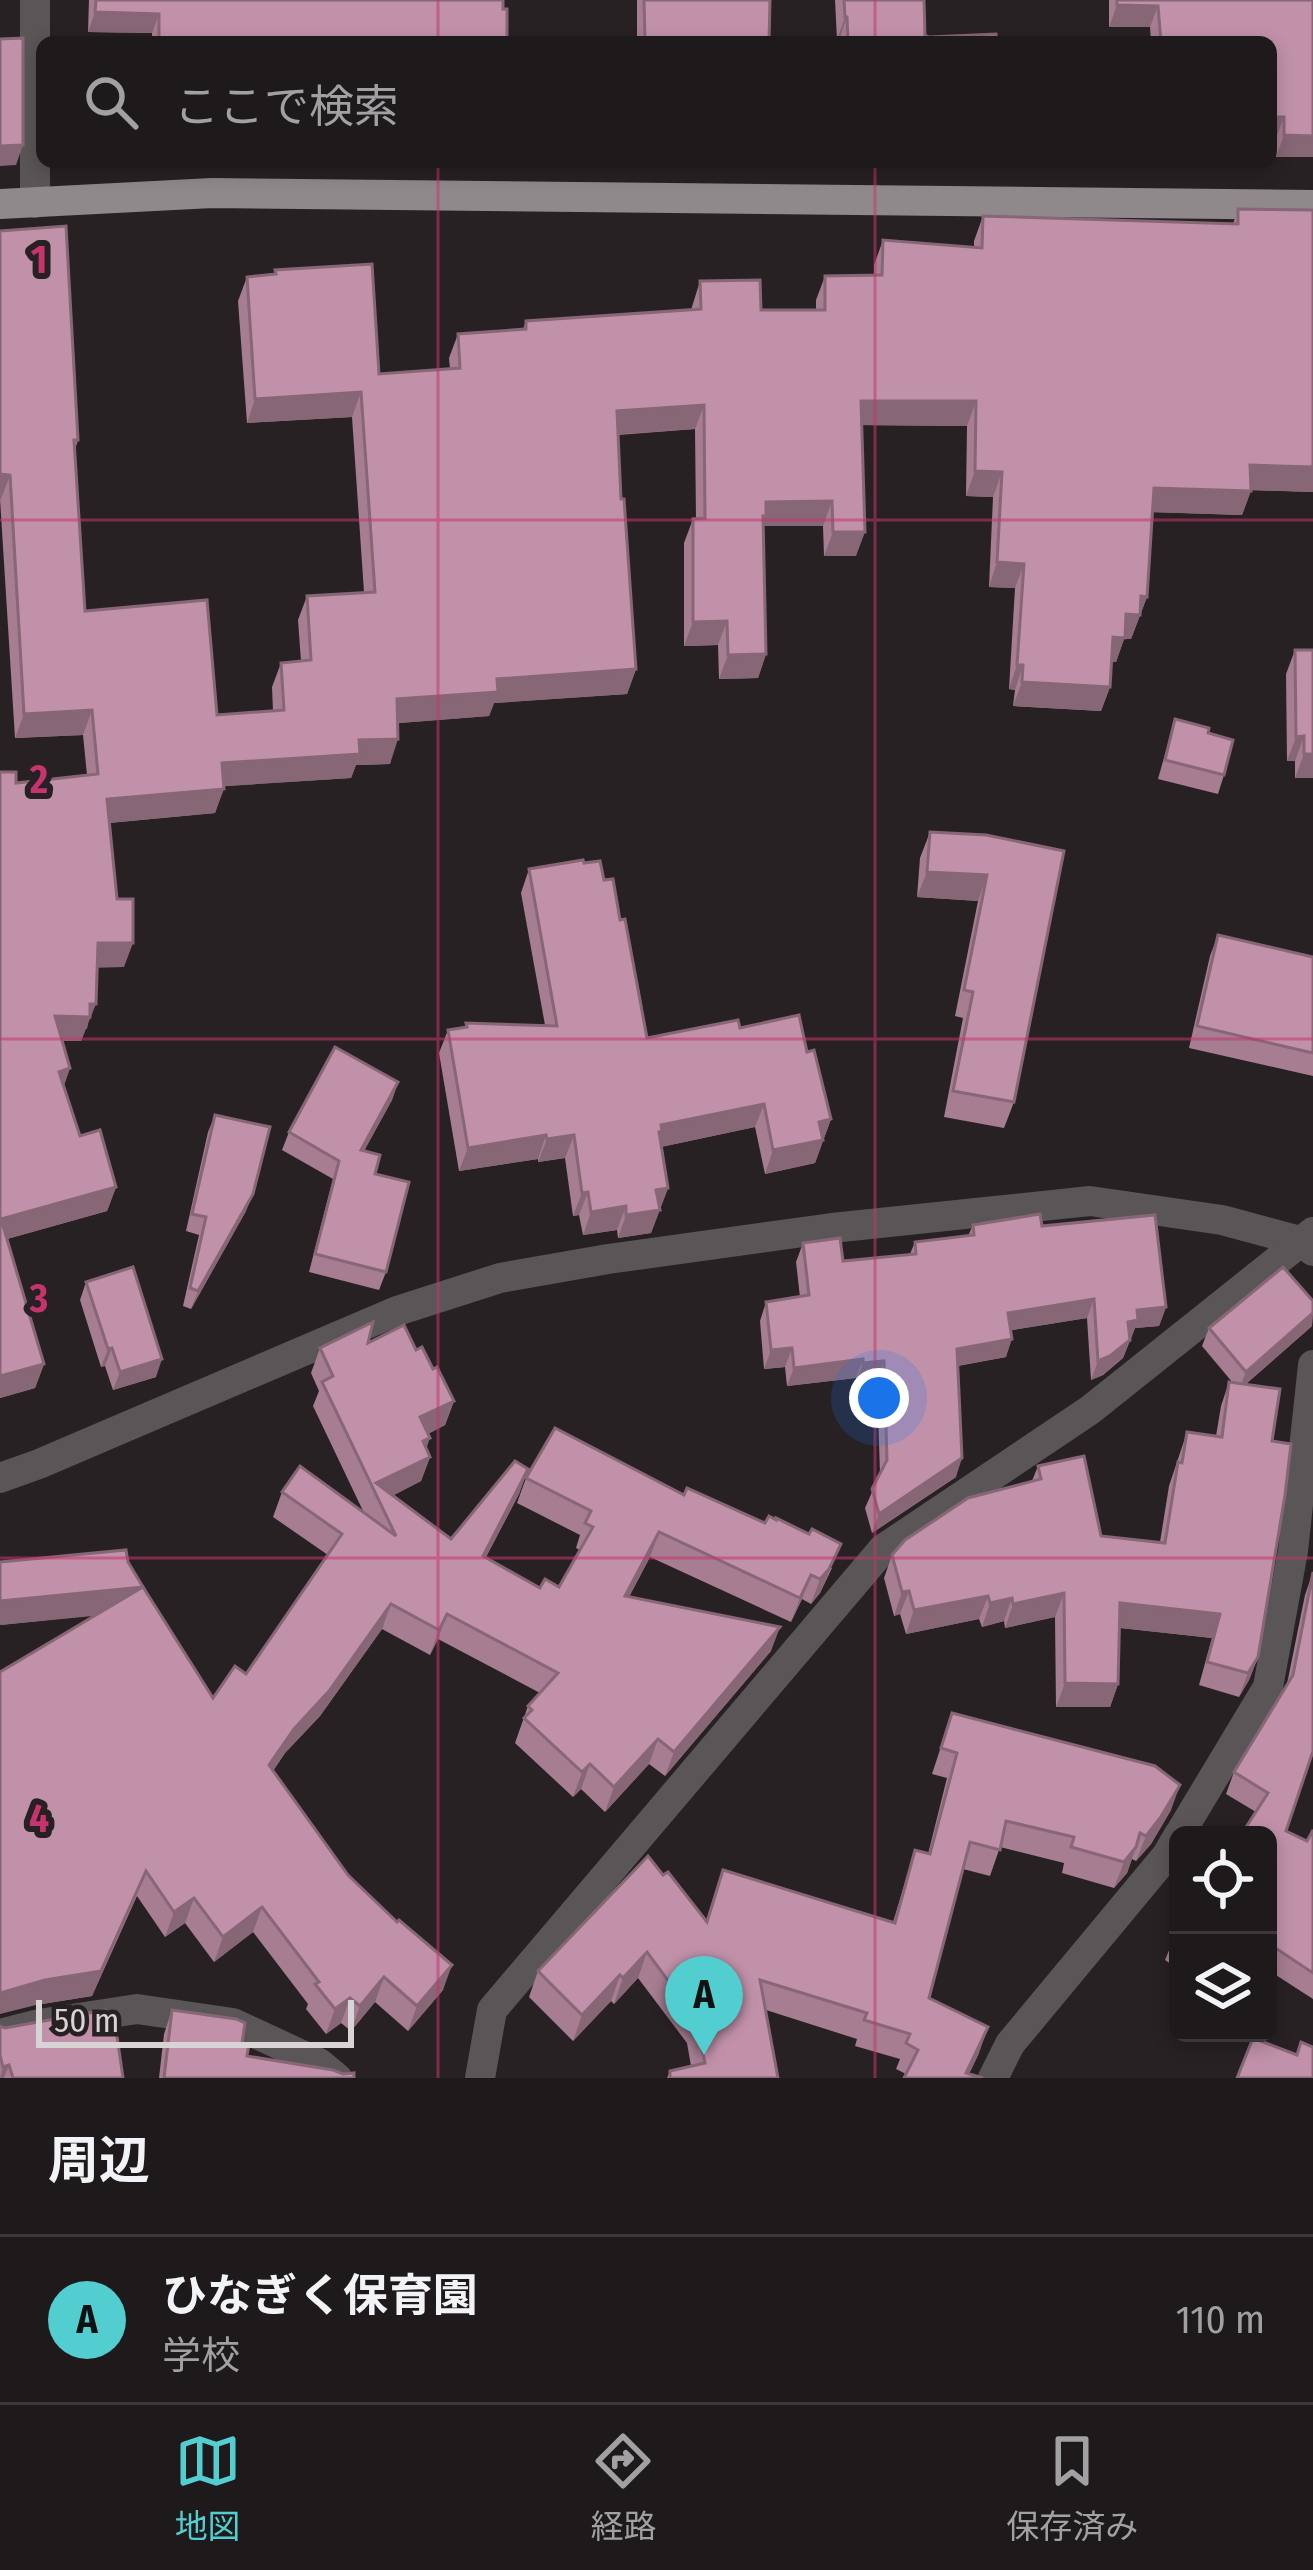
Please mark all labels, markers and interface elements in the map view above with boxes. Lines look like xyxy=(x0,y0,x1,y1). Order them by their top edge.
search box xyxy=(36,36,1277,168)
icon: search xyxy=(78,69,144,135)
text: ここで検索 xyxy=(174,80,399,134)
text: 1 xyxy=(31,237,47,283)
text: 2 xyxy=(29,757,48,803)
text: 3 xyxy=(29,1276,48,1322)
your location xyxy=(849,1368,909,1428)
text: 4 xyxy=(29,1796,49,1842)
map controls xyxy=(1169,1826,1277,2042)
button: locate xyxy=(1169,1826,1277,1934)
button: layers xyxy=(1169,1934,1277,2042)
pin: A xyxy=(665,1956,743,2055)
scale bar xyxy=(36,1994,354,2047)
text: 50 m xyxy=(54,2001,119,2041)
text: 周辺 xyxy=(48,2130,150,2192)
text: ひなぎく保育園 xyxy=(162,2269,478,2323)
text: A xyxy=(76,2297,98,2343)
text: 110 m xyxy=(1176,2297,1265,2343)
text: 学校 xyxy=(162,2333,240,2379)
tab: 地図 xyxy=(175,2428,241,2548)
tab: 経路 xyxy=(590,2428,656,2548)
tab: 保存済み xyxy=(1006,2428,1138,2548)

